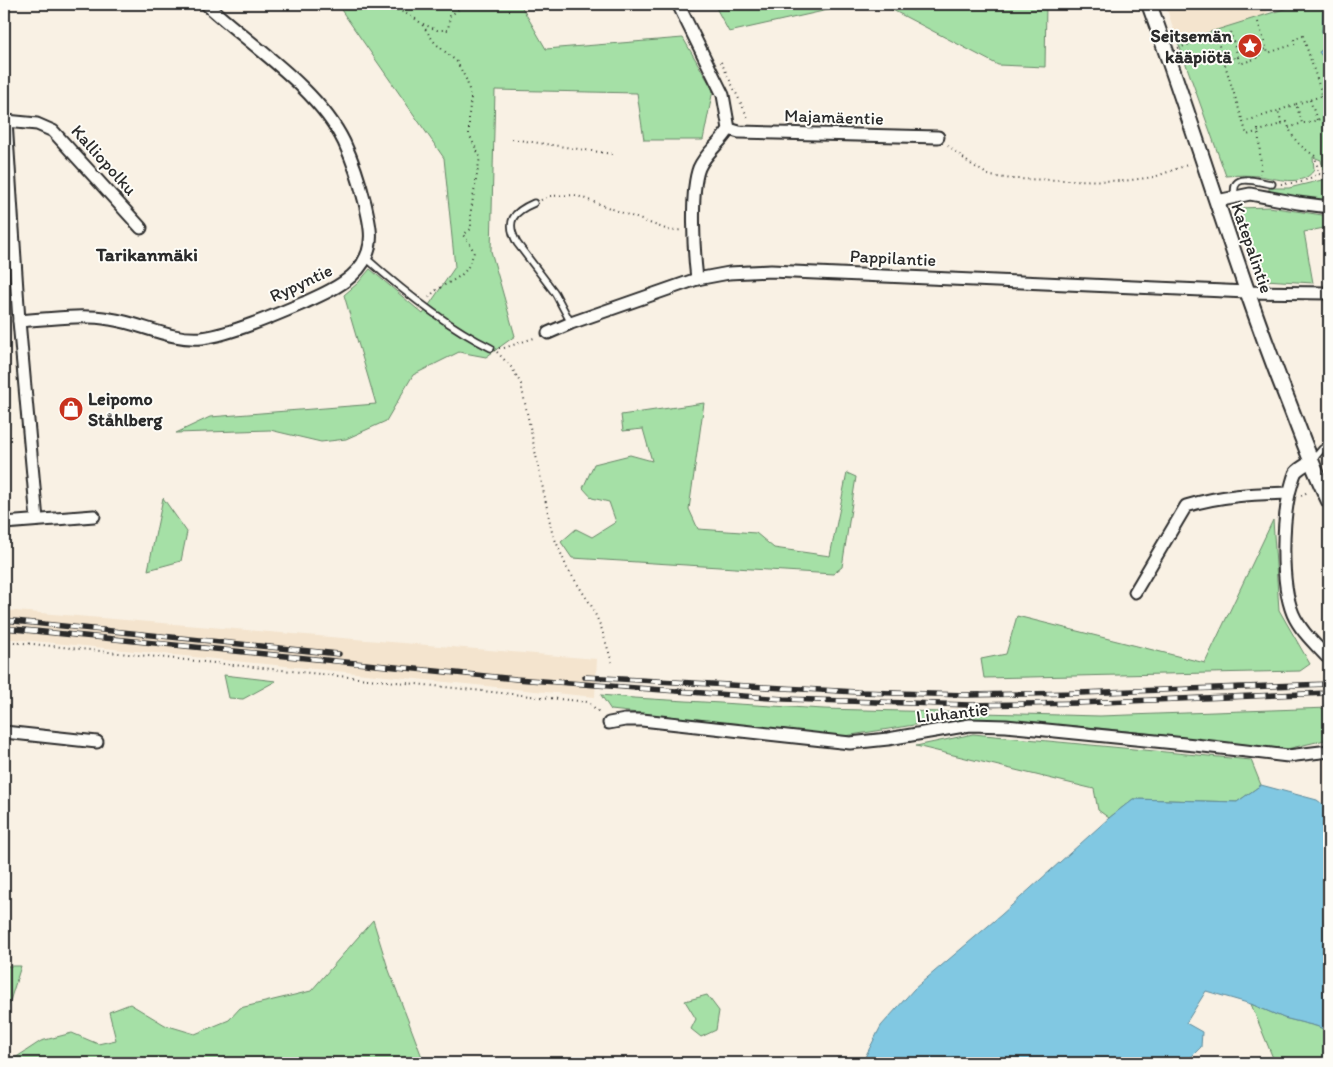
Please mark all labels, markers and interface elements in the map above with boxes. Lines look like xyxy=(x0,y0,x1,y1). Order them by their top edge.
place label: Seitsemän kääpiötä xyxy=(1151,25,1233,68)
place icon: Seitsemän kääpiötä xyxy=(1237,33,1263,59)
street label: Majamäentie xyxy=(784,104,884,130)
street label: Kalliopolku xyxy=(66,120,142,200)
street label: Katepalintie xyxy=(1226,200,1278,296)
district label: Tarikanmäki xyxy=(95,243,198,266)
street label: Pappilantie xyxy=(849,245,937,271)
street label: Rypyntie xyxy=(266,259,336,307)
place label: Leipomo Ståhlberg xyxy=(88,388,163,431)
shop icon: Leipomo Ståhlberg xyxy=(58,396,84,422)
street label: Liuhantie xyxy=(915,698,989,728)

